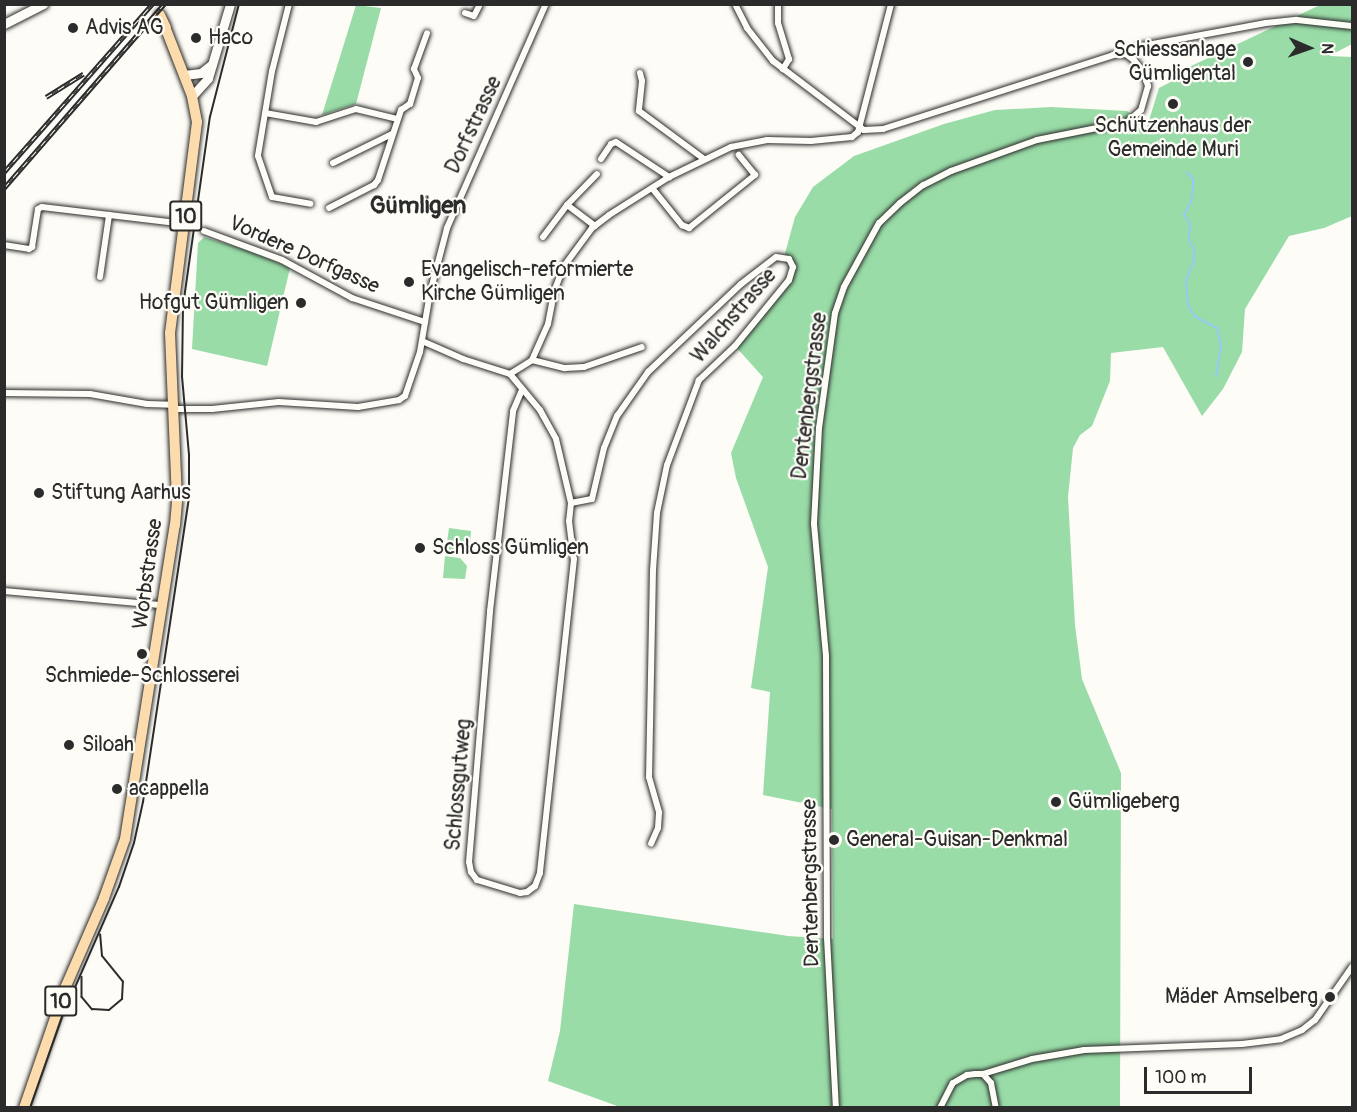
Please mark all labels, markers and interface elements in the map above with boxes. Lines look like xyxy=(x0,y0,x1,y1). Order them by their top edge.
place label: Advis AG xyxy=(85,15,164,41)
north arrow xyxy=(1279,18,1339,78)
marker: Advis AG xyxy=(66,21,80,35)
place label: Haco xyxy=(208,25,253,51)
marker: Haco xyxy=(189,31,203,45)
place label: Schiessanlage Gümligental xyxy=(1113,37,1236,87)
text: N xyxy=(1317,43,1337,54)
marker: Schiessanlage Gümligental xyxy=(1241,55,1255,69)
street label: Dorfstrasse xyxy=(440,72,508,178)
marker: Schützenhaus der Gemeinde Muri xyxy=(1166,97,1180,111)
place label: Schützenhaus der Gemeinde Muri xyxy=(1095,113,1251,163)
district label: Gümligen xyxy=(370,192,466,220)
road number: 10 xyxy=(168,199,204,233)
street label: Vordere Dorfgasse xyxy=(225,210,383,300)
place label: Evangelisch-reformierte Kirche Gümligen xyxy=(421,257,633,307)
street label: Walchstrasse xyxy=(686,263,782,369)
marker: Evangelisch-reformierte Kirche Gümligen xyxy=(402,275,416,289)
place label: Hofgut Gümligen xyxy=(139,290,289,316)
marker: Hofgut Gümligen xyxy=(294,296,308,310)
street label: Dentenbergstrasse xyxy=(787,311,833,481)
place label: Stiftung Aarhus xyxy=(51,480,191,506)
marker: Stiftung Aarhus xyxy=(32,486,46,500)
street label: Worbstrasse xyxy=(128,517,168,631)
place label: Schloss Gümligen xyxy=(432,535,589,561)
marker: Schloss Gümligen xyxy=(413,541,427,555)
marker: Schmiede-Schlosserei xyxy=(135,647,149,661)
place label: Schmiede-Schlosserei xyxy=(45,663,239,689)
street label: Schlossgutweg xyxy=(441,718,477,852)
place label: Siloah xyxy=(82,732,134,758)
marker: Siloah xyxy=(60,736,78,754)
place label: acappella xyxy=(129,776,209,802)
marker: acappella xyxy=(110,782,124,796)
place label: Gümligeberg xyxy=(1068,789,1180,815)
marker: Gümligeberg xyxy=(1049,795,1063,809)
street label: Dentenbergstrasse xyxy=(797,799,825,967)
place label: General-Guisan-Denkmal xyxy=(846,827,1068,853)
marker: General-Guisan-Denkmal xyxy=(827,833,841,847)
road number: 10 xyxy=(43,984,79,1018)
place label: Mäder Amselberg xyxy=(1165,984,1318,1010)
marker: Mäder Amselberg xyxy=(1323,990,1337,1004)
scale bar xyxy=(1147,1055,1255,1093)
text: 100 m xyxy=(1155,1066,1207,1089)

